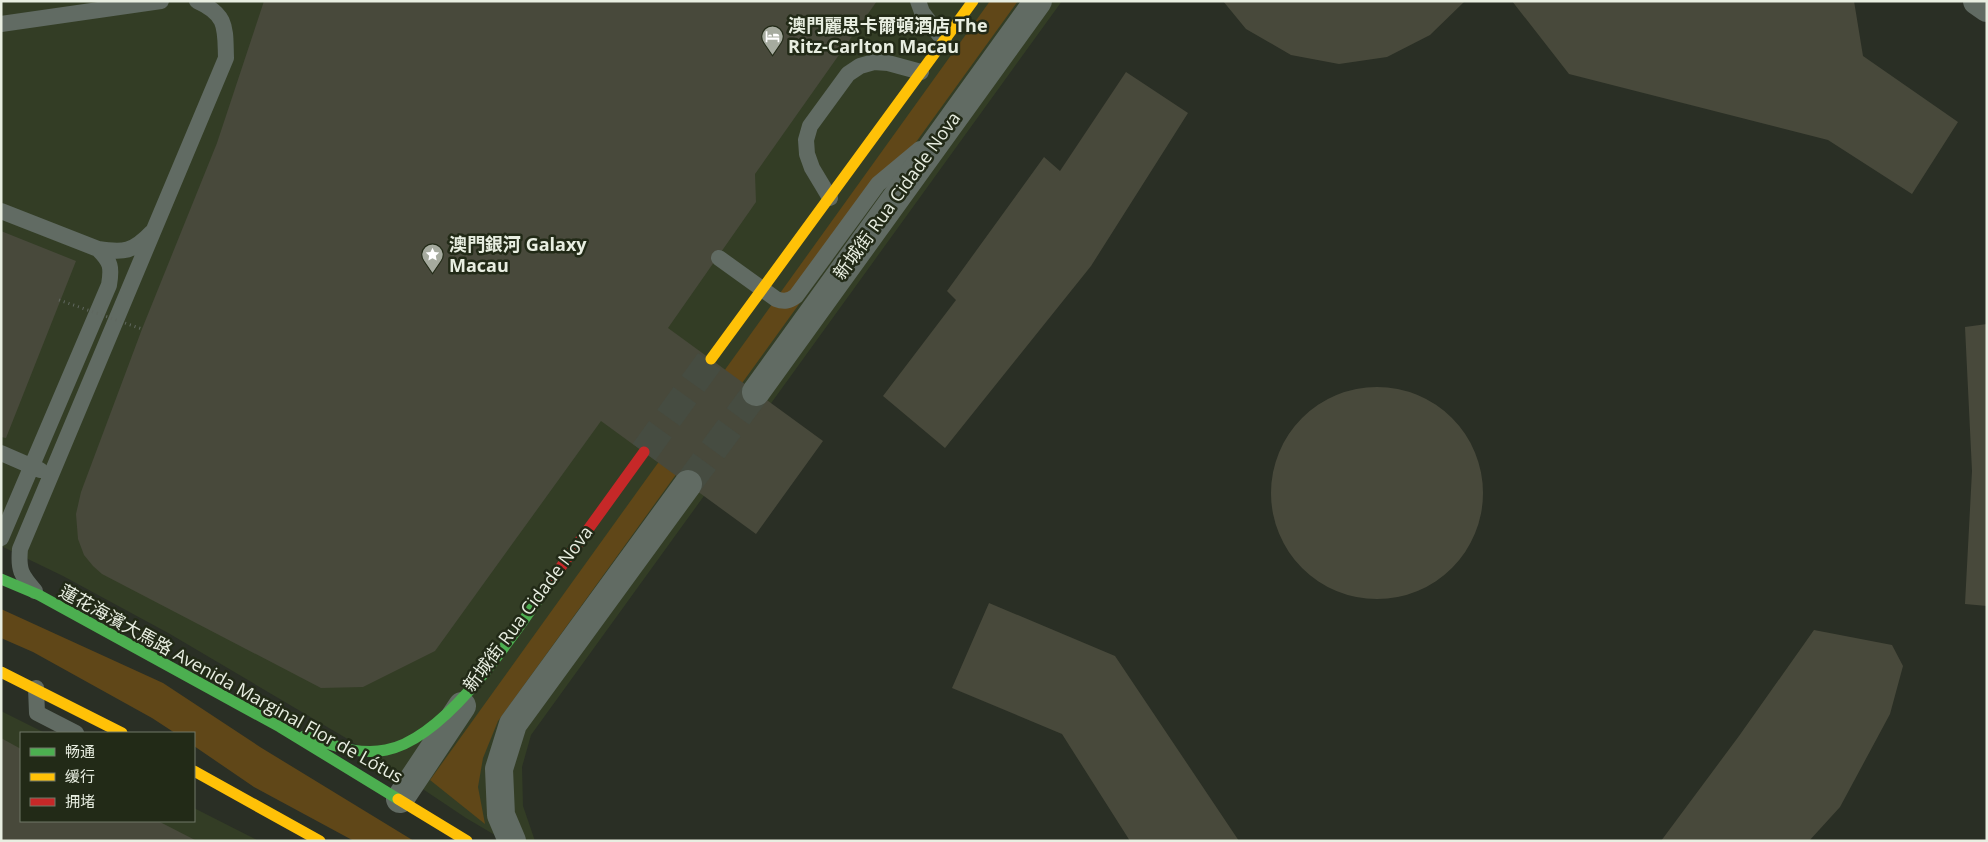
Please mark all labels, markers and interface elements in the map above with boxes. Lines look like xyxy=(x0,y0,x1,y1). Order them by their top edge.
place label: 澳門麗思卡爾頓酒店 The Ritz-Carlton Macau xyxy=(788,13,988,58)
hotel icon: 澳門麗思卡爾頓酒店 The Ritz-Carlton Macau xyxy=(760,24,784,55)
street label: 新城街 Rua Cidade Nova xyxy=(827,107,965,284)
place label: 澳門銀河 Galaxy Macau xyxy=(449,232,587,277)
place icon: 澳門銀河 Galaxy Macau xyxy=(421,243,445,274)
street label: 新城街 Rua Cidade Nova xyxy=(457,521,597,696)
street label: 蓮花海濱大馬路 Avenida Marginal Flor de Lótus xyxy=(55,578,408,788)
legend xyxy=(20,732,195,822)
text: 畅通 xyxy=(65,741,95,761)
text: 缓行 xyxy=(65,766,95,786)
text: 拥堵 xyxy=(65,791,95,811)

